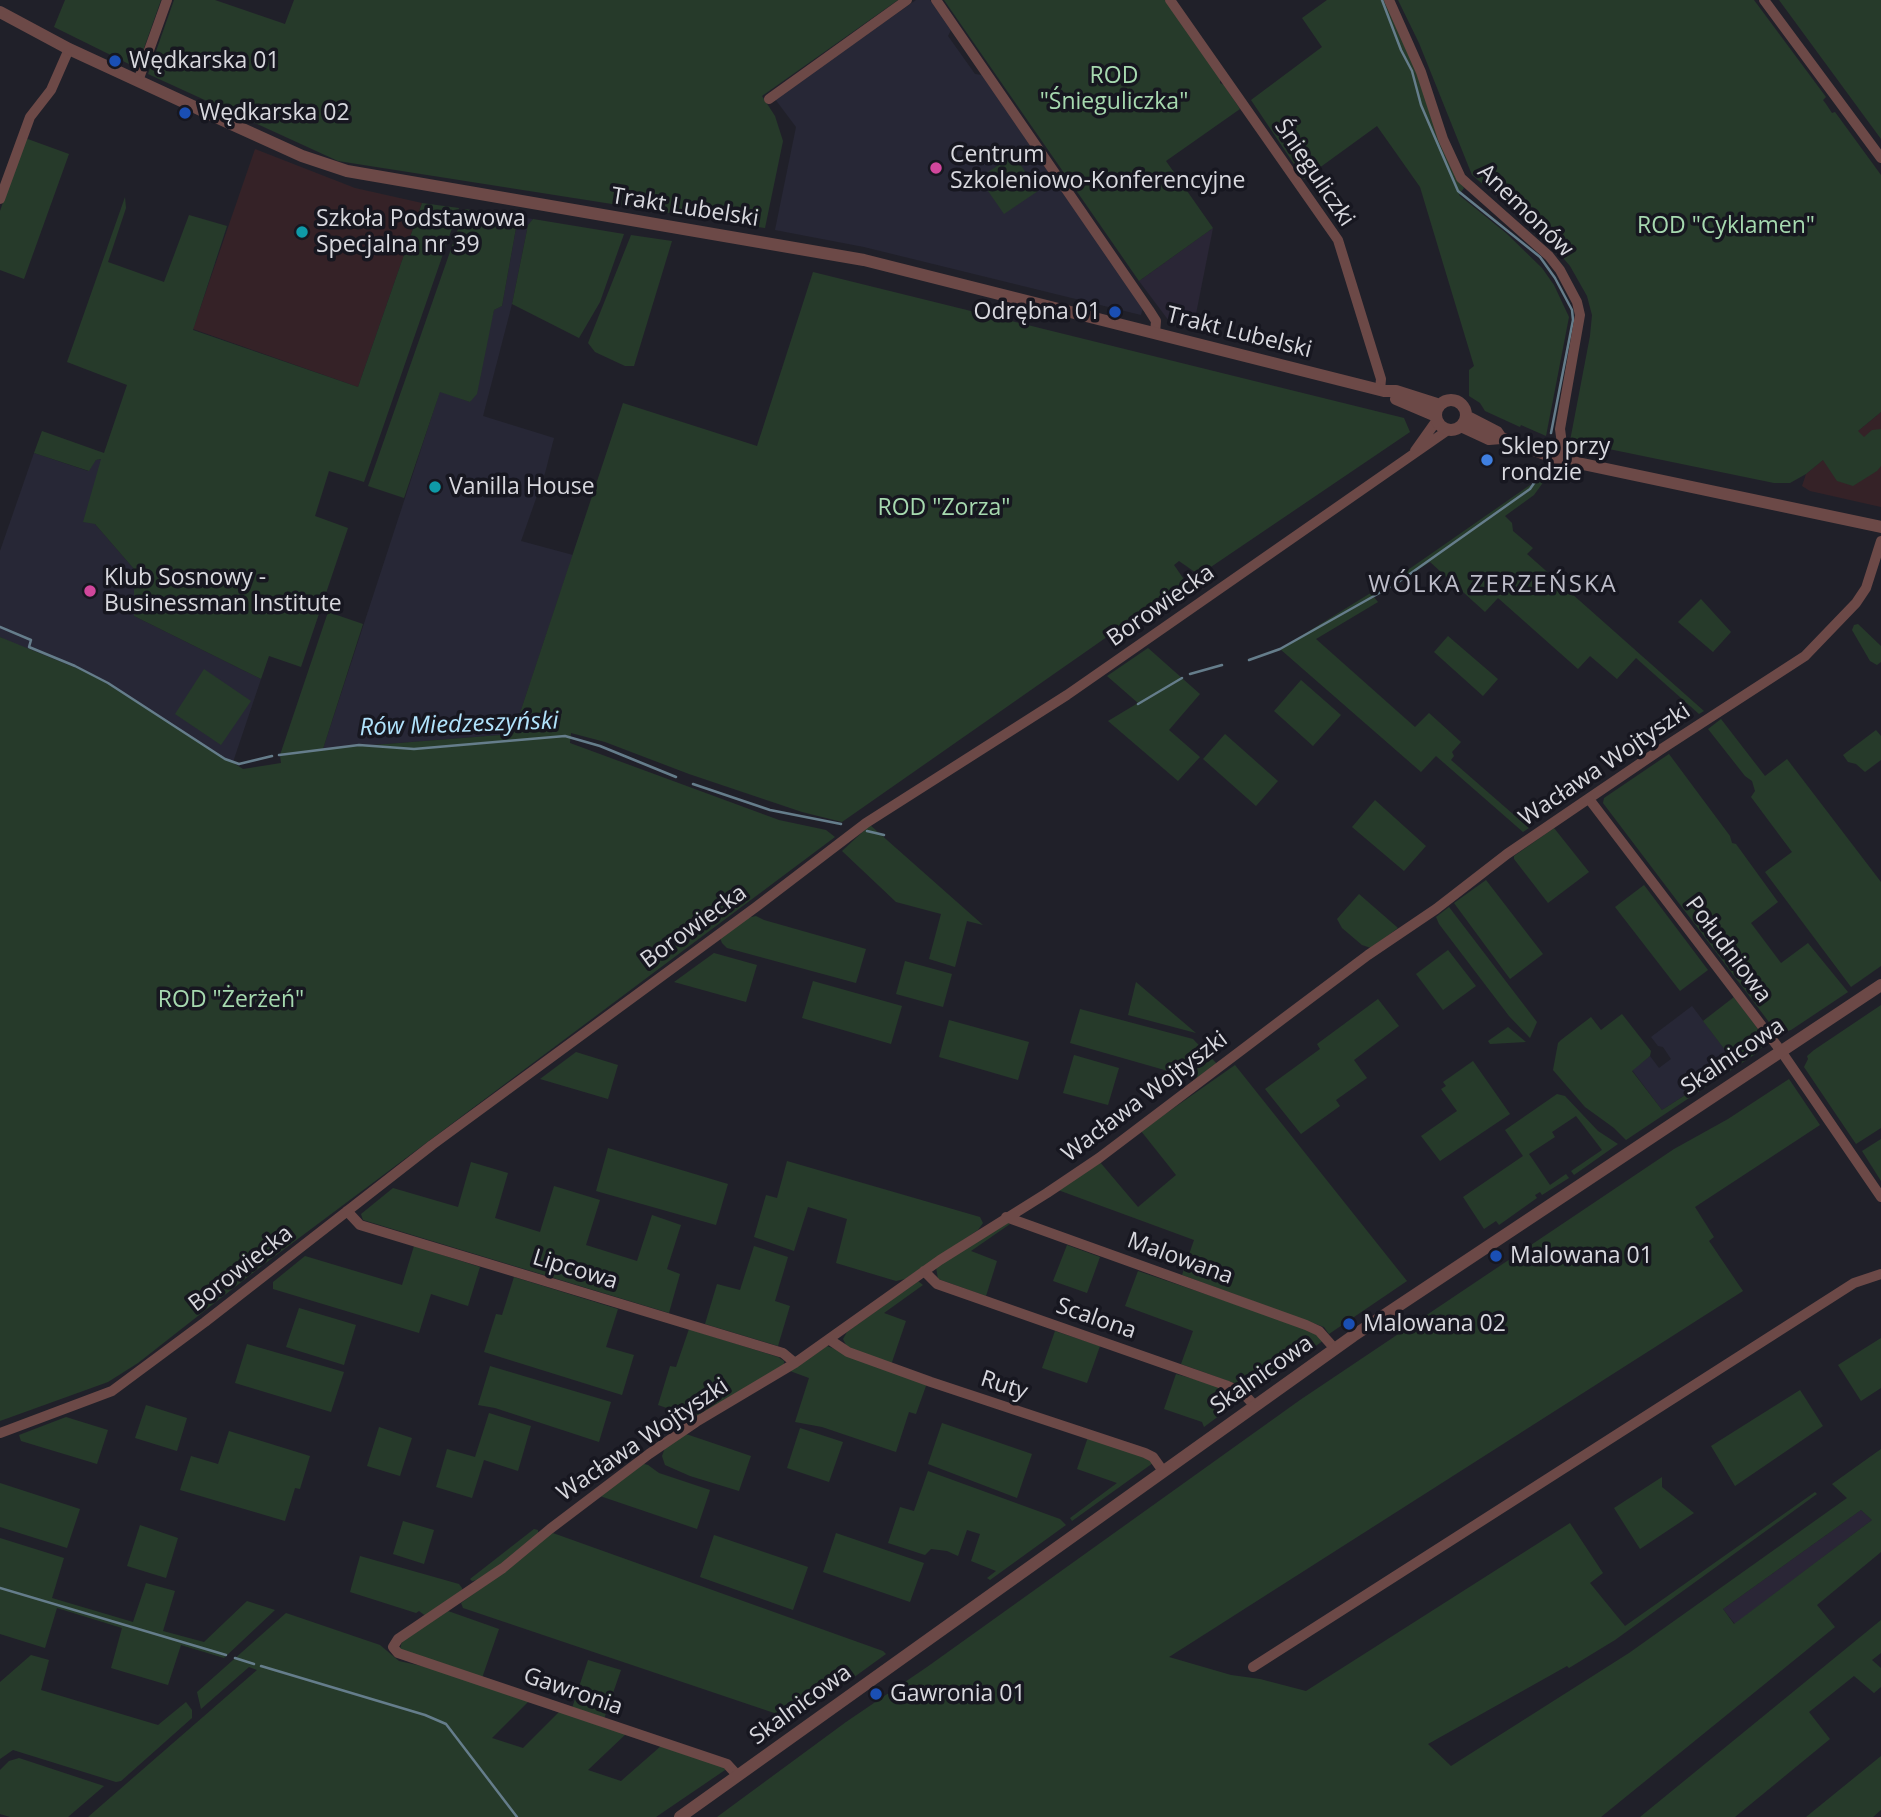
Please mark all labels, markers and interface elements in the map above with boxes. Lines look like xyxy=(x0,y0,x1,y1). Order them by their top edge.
place label: Wędkarska 01 xyxy=(129,47,280,75)
marker: Wędkarska 01 xyxy=(107,53,123,69)
park label: ROD "Śnieguliczka" xyxy=(1040,62,1188,116)
place label: Wędkarska 02 xyxy=(199,99,350,127)
marker: Wędkarska 02 xyxy=(177,105,193,121)
street label: Śnieguliczki xyxy=(1268,114,1360,232)
place label: Centrum Szkoleniowo-Konferencyjne xyxy=(950,141,1245,195)
street label: Anemonów xyxy=(1471,159,1579,263)
marker: Centrum Szkoleniowo-Konferencyjne xyxy=(928,160,944,176)
street label: Trakt Lubelski xyxy=(609,183,761,233)
place label: Szkoła Podstawowa Specjalna nr 39 xyxy=(316,205,526,259)
park label: ROD "Cyklamen" xyxy=(1637,212,1815,240)
marker: Szkoła Podstawowa Specjalna nr 39 xyxy=(294,224,310,240)
place label: Odrębna 01 xyxy=(973,298,1101,326)
street label: Trakt Lubelski xyxy=(1163,302,1315,364)
marker: Odrębna 01 xyxy=(1107,304,1123,320)
place label: Sklep przy rondzie xyxy=(1501,433,1610,487)
marker: Sklep przy rondzie xyxy=(1479,452,1495,468)
place label: Vanilla House xyxy=(449,473,595,501)
marker: Vanilla House xyxy=(427,479,443,495)
park label: ROD "Zorza" xyxy=(877,494,1011,522)
street label: Borowiecka xyxy=(1102,559,1220,653)
place label: Klub Sosnowy - Businessman Institute xyxy=(104,564,342,618)
district label: WÓLKA ZERZEŃSKA xyxy=(1370,571,1616,599)
marker: Klub Sosnowy - Businessman Institute xyxy=(82,583,98,599)
street label: Wacława Wojtyszki xyxy=(1514,698,1696,832)
water label: Rów Miedzeszyński xyxy=(359,707,559,743)
street label: Borowiecka xyxy=(636,879,752,975)
street label: Południowa xyxy=(1679,891,1777,1009)
park label: ROD "Żerżeń" xyxy=(158,986,304,1014)
street label: Skalnicowa xyxy=(1676,1012,1790,1102)
street label: Wacława Wojtyszki xyxy=(1057,1026,1233,1168)
street label: Borowiecka xyxy=(184,1220,298,1318)
street label: Malowana xyxy=(1123,1227,1237,1291)
place label: Malowana 01 xyxy=(1510,1242,1653,1270)
street label: Lipcowa xyxy=(529,1244,621,1296)
marker: Malowana 01 xyxy=(1488,1248,1504,1264)
street label: Scalona xyxy=(1052,1292,1140,1346)
place label: Malowana 02 xyxy=(1363,1310,1506,1338)
marker: Malowana 02 xyxy=(1341,1316,1357,1332)
street label: Skalnicowa xyxy=(1205,1330,1319,1420)
street label: Ruty xyxy=(977,1365,1031,1407)
street label: Wacława Wojtyszki xyxy=(552,1373,734,1507)
street label: Skalnicowa xyxy=(745,1659,857,1751)
street label: Gawronia xyxy=(520,1662,626,1722)
place label: Gawronia 01 xyxy=(890,1680,1026,1708)
marker: Gawronia 01 xyxy=(868,1686,884,1702)

